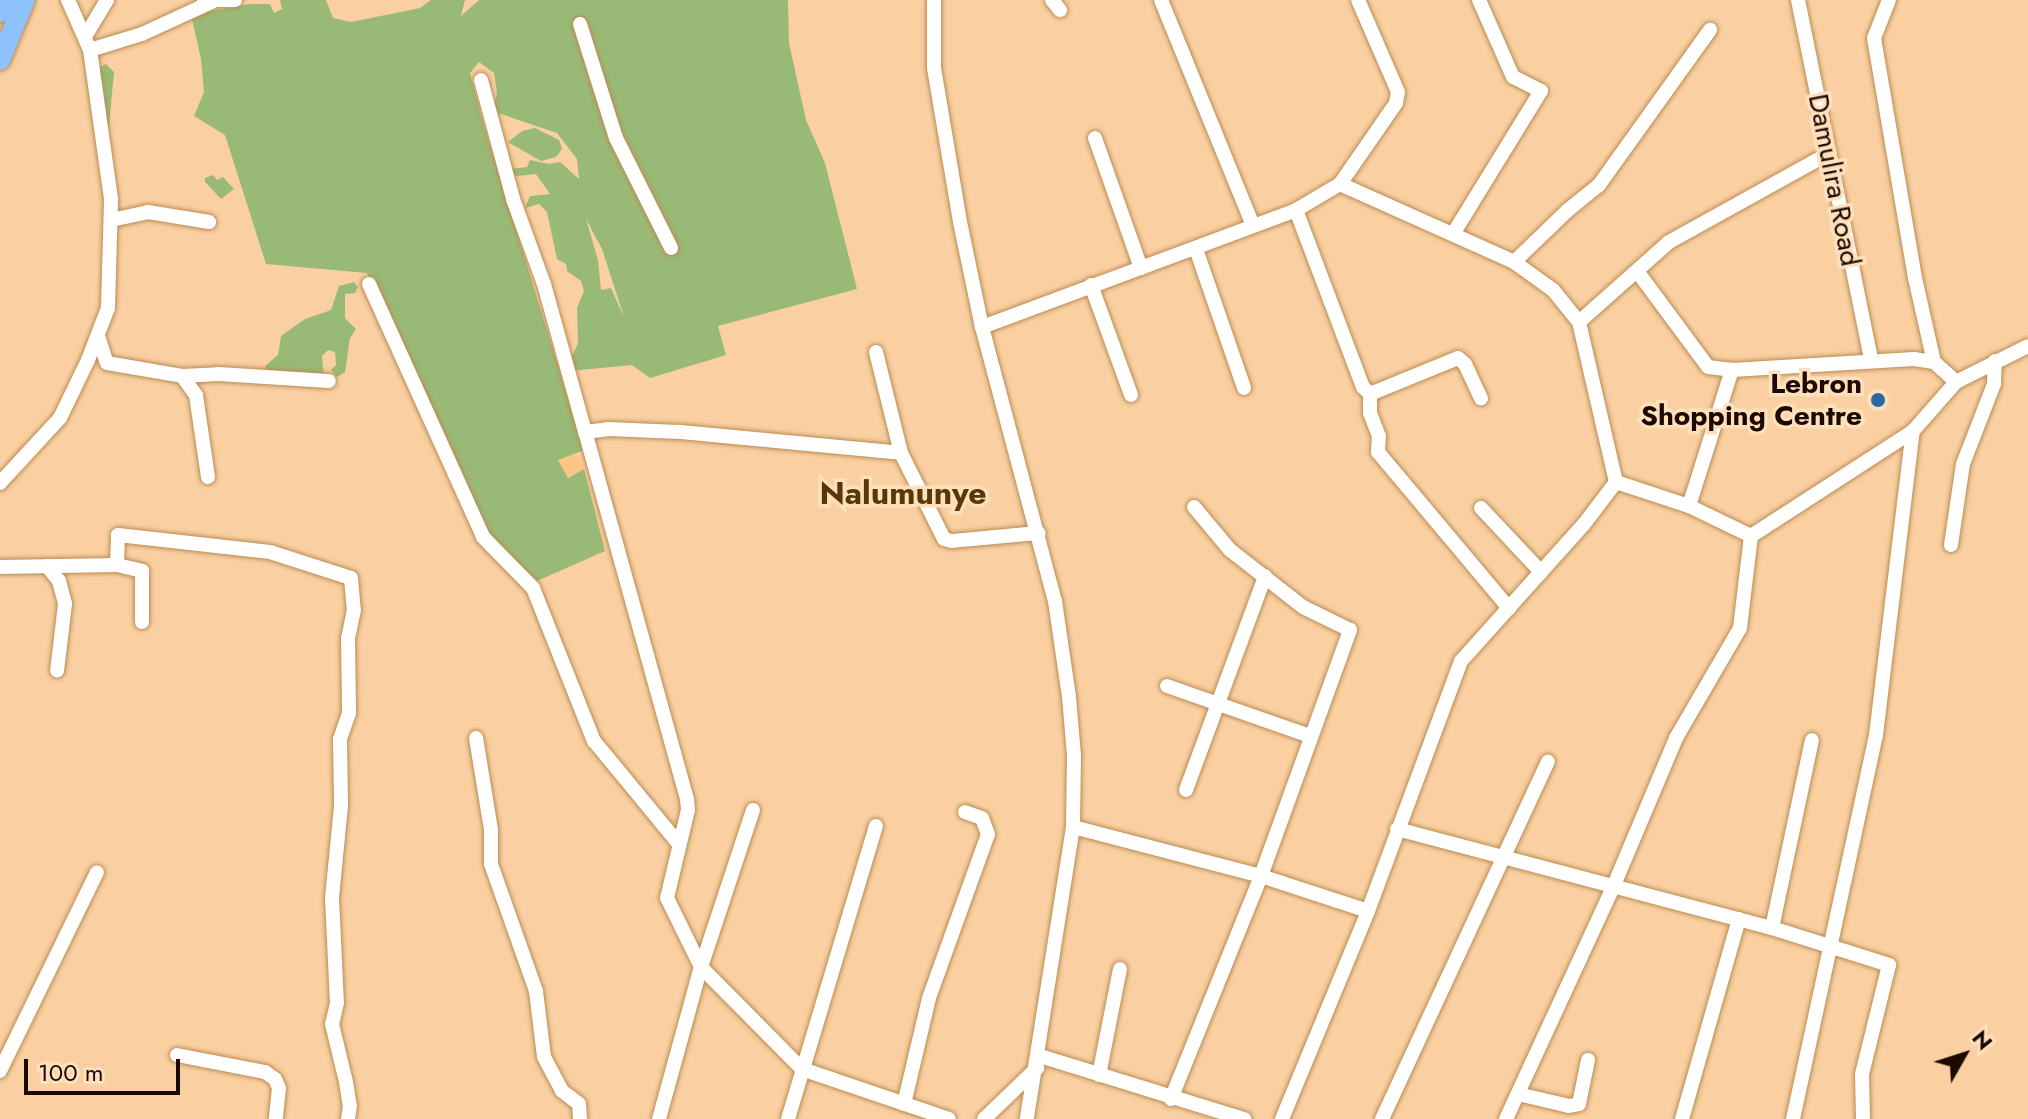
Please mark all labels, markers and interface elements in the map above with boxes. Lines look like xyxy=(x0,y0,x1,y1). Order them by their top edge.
street label: Damulira Road xyxy=(1801,91,1867,269)
place label: Lebron Shopping Centre xyxy=(1640,367,1862,433)
marker: Lebron Shopping Centre xyxy=(1869,391,1887,409)
district label: Nalumunye xyxy=(819,474,987,512)
north arrow xyxy=(1924,1015,2004,1095)
text: N xyxy=(1965,1023,2001,1057)
scale bar xyxy=(28,1043,184,1093)
text: 100 m xyxy=(38,1055,104,1090)

